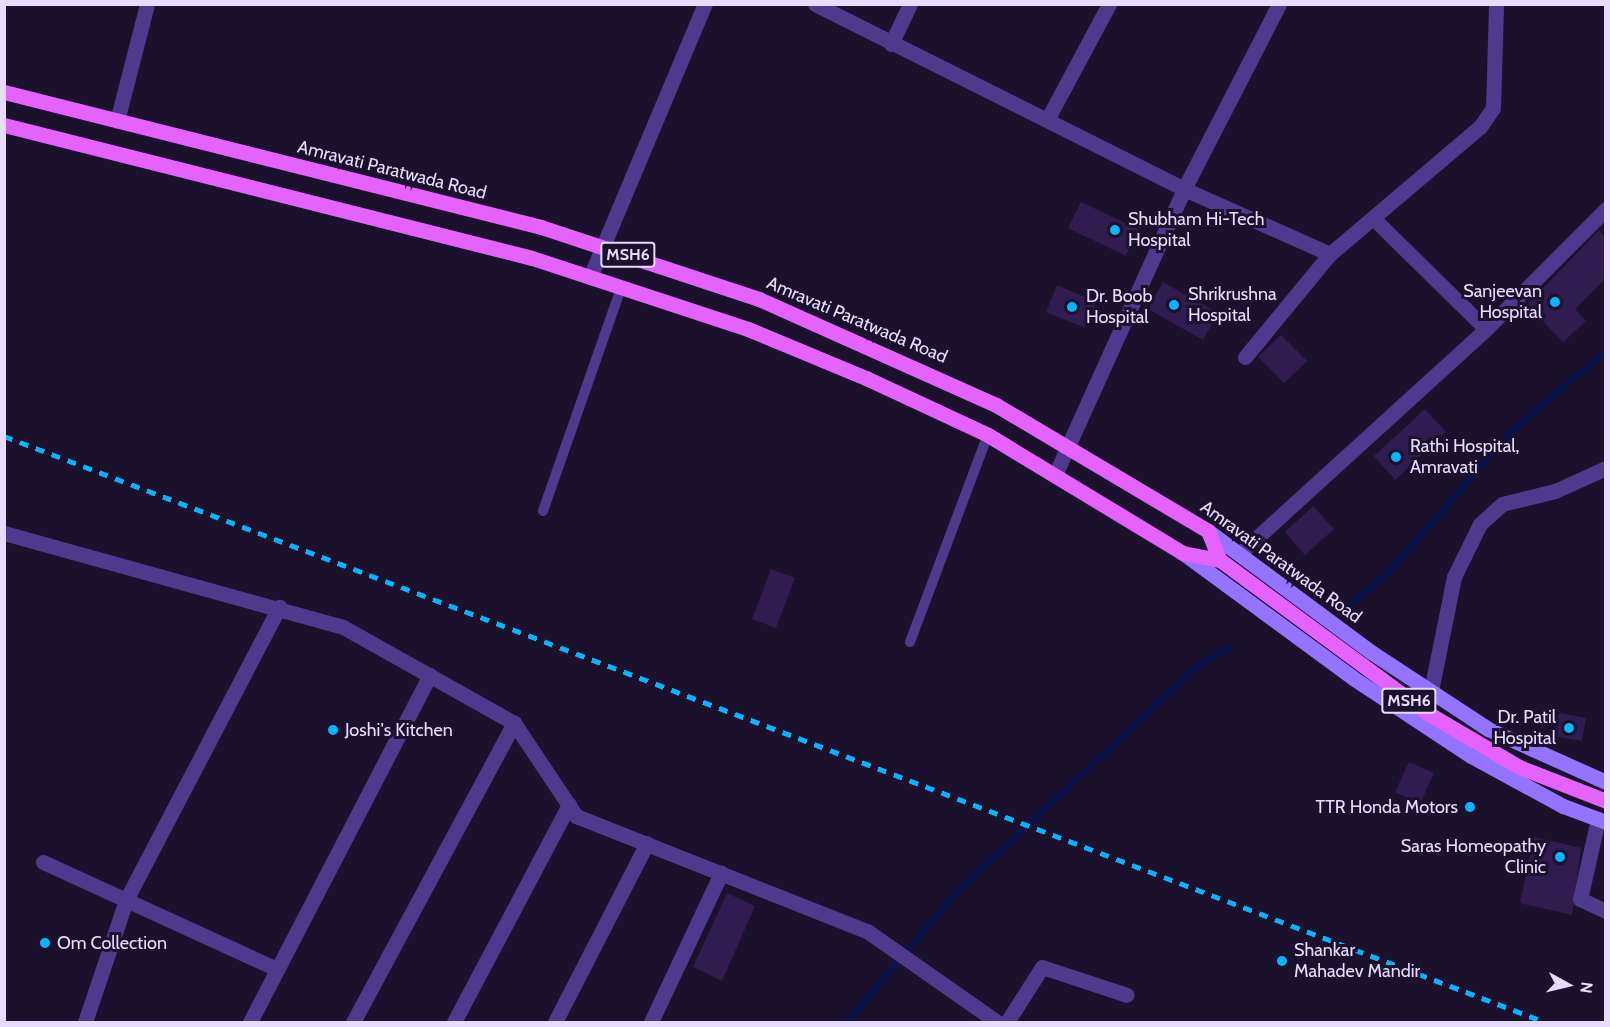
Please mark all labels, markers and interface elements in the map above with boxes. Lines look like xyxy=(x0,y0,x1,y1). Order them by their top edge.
street label: Amravati Paratwada Road xyxy=(295,136,489,204)
place label: Shubham Hi-Tech Hospital xyxy=(1128,209,1264,252)
marker: Shubham Hi-Tech Hospital xyxy=(1106,221,1124,239)
road number: MSH6 xyxy=(600,242,656,268)
street label: Amravati Paratwada Road xyxy=(763,272,951,368)
place label: Sanjeevan Hospital xyxy=(1463,281,1542,324)
place label: Shrikrushna Hospital xyxy=(1188,284,1277,326)
place label: Dr. Boob Hospital xyxy=(1086,286,1152,328)
marker: Sanjeevan Hospital xyxy=(1546,293,1564,311)
marker: Shrikrushna Hospital xyxy=(1165,296,1183,314)
marker: Dr. Boob Hospital xyxy=(1063,298,1081,316)
place label: Rathi Hospital, Amravati xyxy=(1410,436,1519,478)
marker: Rathi Hospital, Amravati xyxy=(1387,448,1405,466)
street label: Amravati Paratwada Road xyxy=(1196,496,1366,628)
road number: MSH6 xyxy=(1380,688,1438,714)
place label: Dr. Patil Hospital xyxy=(1493,707,1556,750)
place label: Joshi's Kitchen xyxy=(345,719,453,741)
marker: Dr. Patil Hospital xyxy=(1560,719,1578,737)
marker: Joshi's Kitchen xyxy=(326,723,340,737)
place label: TTR Honda Motors xyxy=(1316,796,1458,818)
marker: TTR Honda Motors xyxy=(1463,800,1477,814)
place label: Saras Homeopathy Clinic xyxy=(1401,836,1546,878)
marker: Saras Homeopathy Clinic xyxy=(1551,848,1569,866)
place label: Om Collection xyxy=(57,932,167,954)
marker: Om Collection xyxy=(38,936,52,950)
place label: Shankar Mahadev Mandir xyxy=(1294,940,1420,982)
marker: Shankar Mahadev Mandir xyxy=(1275,954,1289,968)
north arrow xyxy=(1538,955,1598,1015)
text: N xyxy=(1576,981,1597,994)

